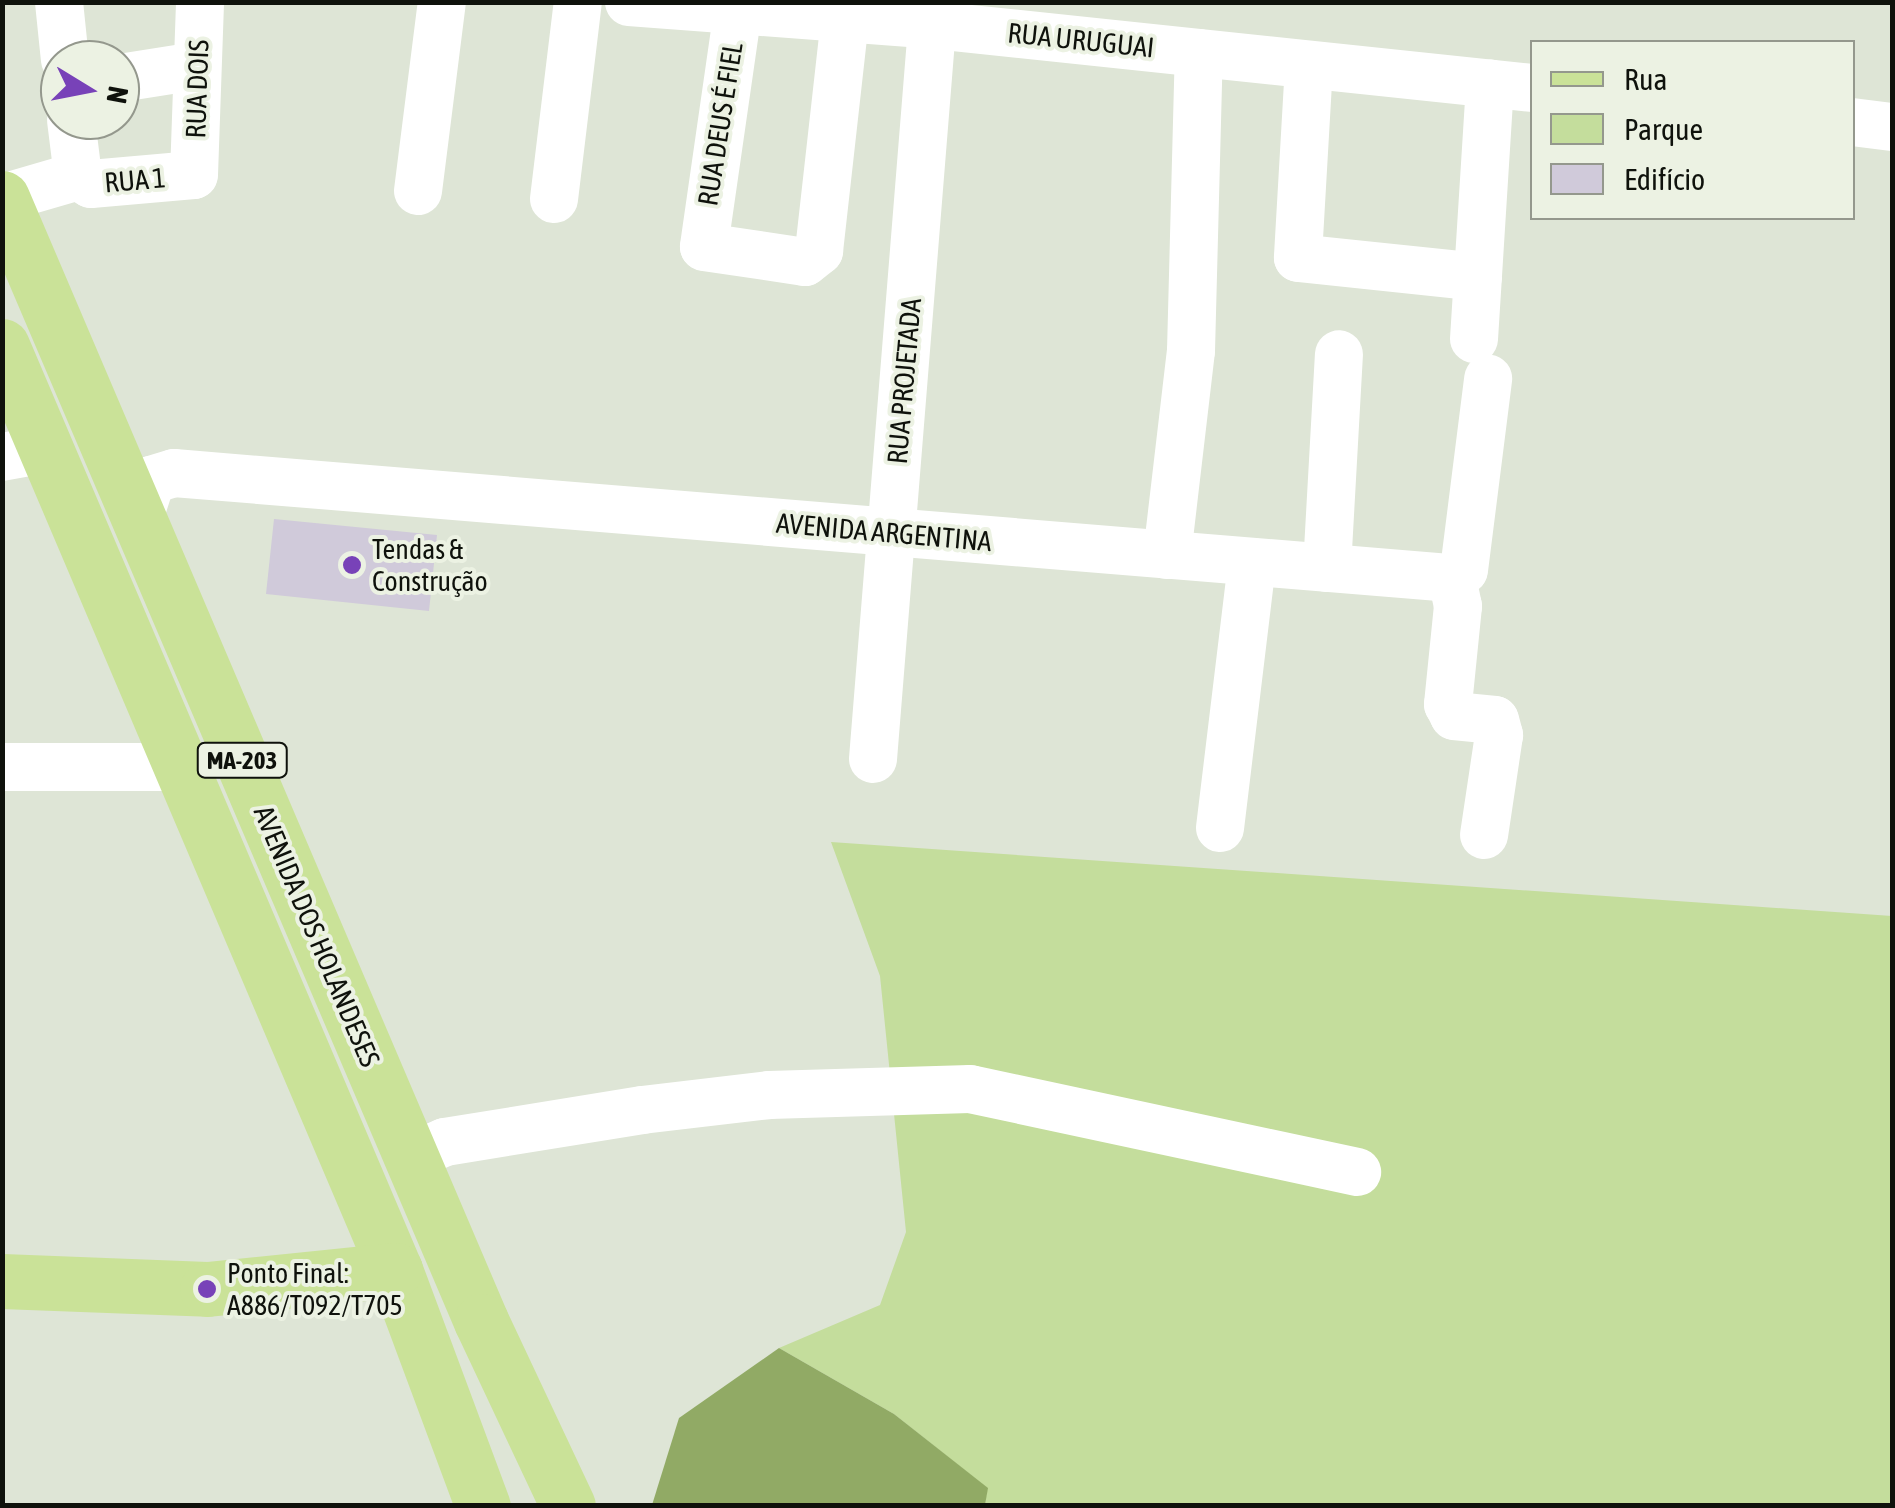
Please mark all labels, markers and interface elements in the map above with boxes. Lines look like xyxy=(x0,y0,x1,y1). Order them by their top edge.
street label: RUA URUGUAI xyxy=(1006,16,1156,64)
street label: RUA DOIS xyxy=(178,39,216,139)
north arrow xyxy=(40,40,140,140)
street label: RUA DEUS É FIEL xyxy=(691,40,749,208)
legend xyxy=(1530,40,1855,220)
text: Rua xyxy=(1624,62,1667,96)
text: N xyxy=(100,84,135,106)
text: Parque xyxy=(1624,112,1703,146)
street label: RUA 1 xyxy=(103,161,167,199)
text: Edifício xyxy=(1624,162,1705,196)
street label: RUA PROJETADA xyxy=(880,297,928,465)
street label: AVENIDA ARGENTINA xyxy=(775,506,993,558)
place label: Tendas & Construção xyxy=(372,532,488,598)
marker: Tendas & Construção xyxy=(341,554,363,576)
road number: MA-203 xyxy=(194,740,290,780)
street label: AVENIDA DOS HOLANDESES xyxy=(247,801,387,1071)
place label: Ponto Final: A886/T092/T705 xyxy=(227,1256,403,1322)
marker: Ponto Final: A886/T092/T705 xyxy=(196,1278,218,1300)

